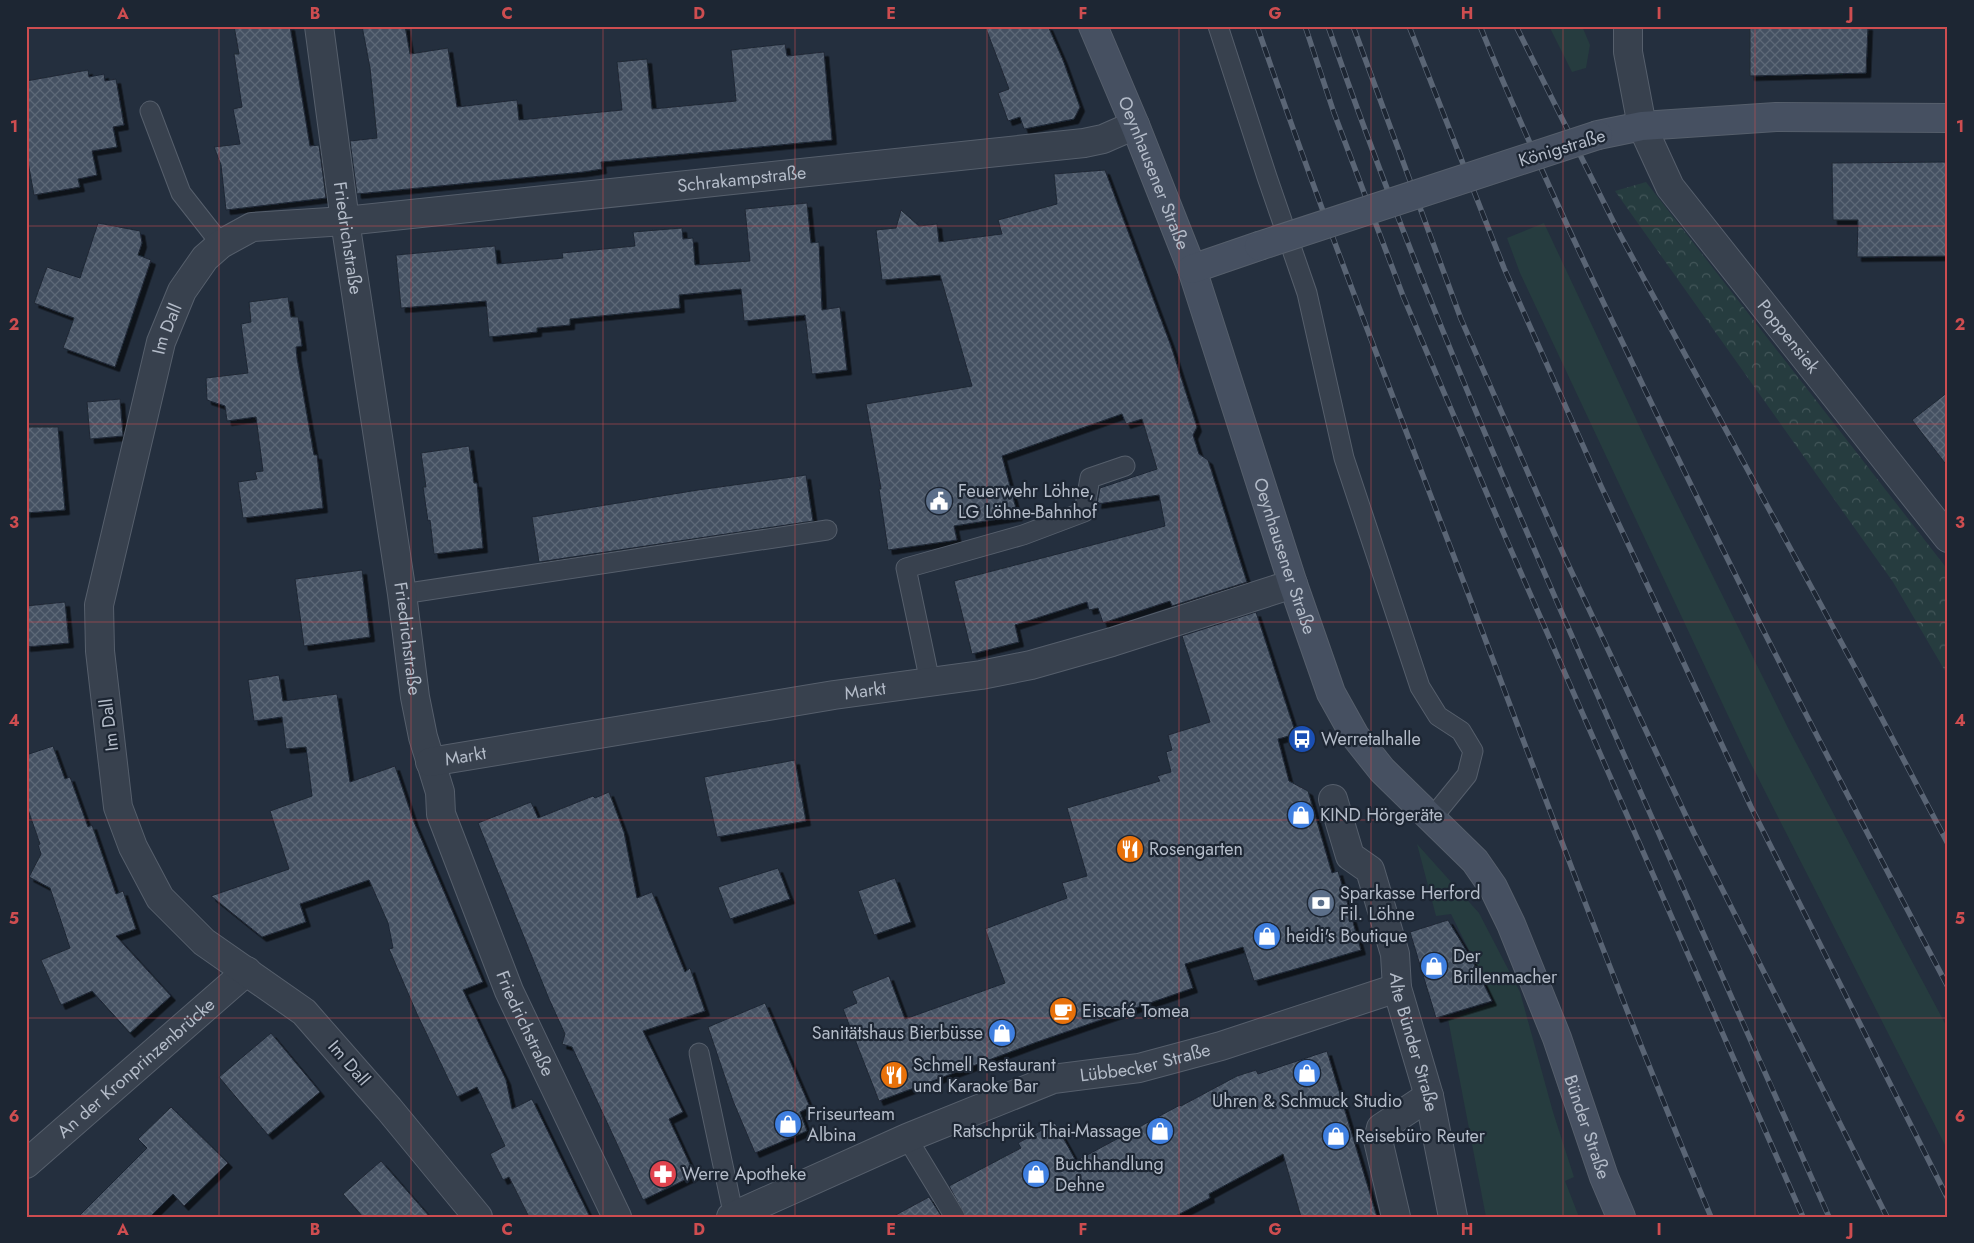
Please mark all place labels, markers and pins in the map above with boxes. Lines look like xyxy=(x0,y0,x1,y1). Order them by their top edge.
place label: Feuerwehr Löhne, LG Löhne-Bahnhof xyxy=(958,478,1098,525)
public building icon: Feuerwehr Löhne, LG Löhne-Bahnhof xyxy=(924,486,954,516)
bus stop icon: Werretalhalle xyxy=(1287,724,1317,754)
place label: Werretalhalle xyxy=(1321,726,1421,752)
shop icon: KIND Hörgeräte xyxy=(1286,800,1316,830)
place label: KIND Hörgeräte xyxy=(1320,802,1443,828)
restaurant icon: Rosengarten xyxy=(1115,834,1145,864)
place label: Rosengarten xyxy=(1149,836,1243,862)
place label: Sparkasse Herford Fil. Löhne xyxy=(1340,880,1480,927)
bank icon: Sparkasse Herford Fil. Löhne xyxy=(1306,888,1336,918)
shop icon: heidi's Boutique xyxy=(1252,921,1282,951)
place label: heidi's Boutique xyxy=(1286,923,1408,949)
place label: Der Brillenmacher xyxy=(1453,943,1558,990)
shop icon: Der Brillenmacher xyxy=(1419,951,1449,981)
cafe icon: Eiscafé Tomea xyxy=(1048,996,1078,1026)
place label: Eiscafé Tomea xyxy=(1082,998,1189,1024)
shop icon: Sanitätshaus Bierbüsse xyxy=(987,1018,1017,1048)
place label: Sanitätshaus Bierbüsse xyxy=(812,1020,983,1046)
place label: Schmell Restaurant und Karaoke Bar xyxy=(913,1052,1056,1099)
shop icon: Uhren & Schmuck Studio xyxy=(1292,1058,1322,1088)
restaurant icon: Schmell Restaurant und Karaoke Bar xyxy=(879,1060,909,1090)
place label: Uhren & Schmuck Studio xyxy=(1212,1088,1402,1114)
place label: Friseurteam Albina xyxy=(807,1101,895,1148)
shop icon: Friseurteam Albina xyxy=(773,1109,803,1139)
shop icon: Ratschprük Thai-Massage xyxy=(1145,1116,1175,1146)
place label: Ratschprük Thai-Massage xyxy=(953,1118,1141,1144)
shop icon: Reisebüro Reuter xyxy=(1321,1121,1351,1151)
place label: Reisebüro Reuter xyxy=(1355,1123,1486,1149)
place label: Buchhandlung Dehne xyxy=(1055,1151,1164,1198)
pharmacy icon: Werre Apotheke xyxy=(648,1159,678,1189)
shop icon: Buchhandlung Dehne xyxy=(1021,1159,1051,1189)
place label: Werre Apotheke xyxy=(682,1161,806,1187)

